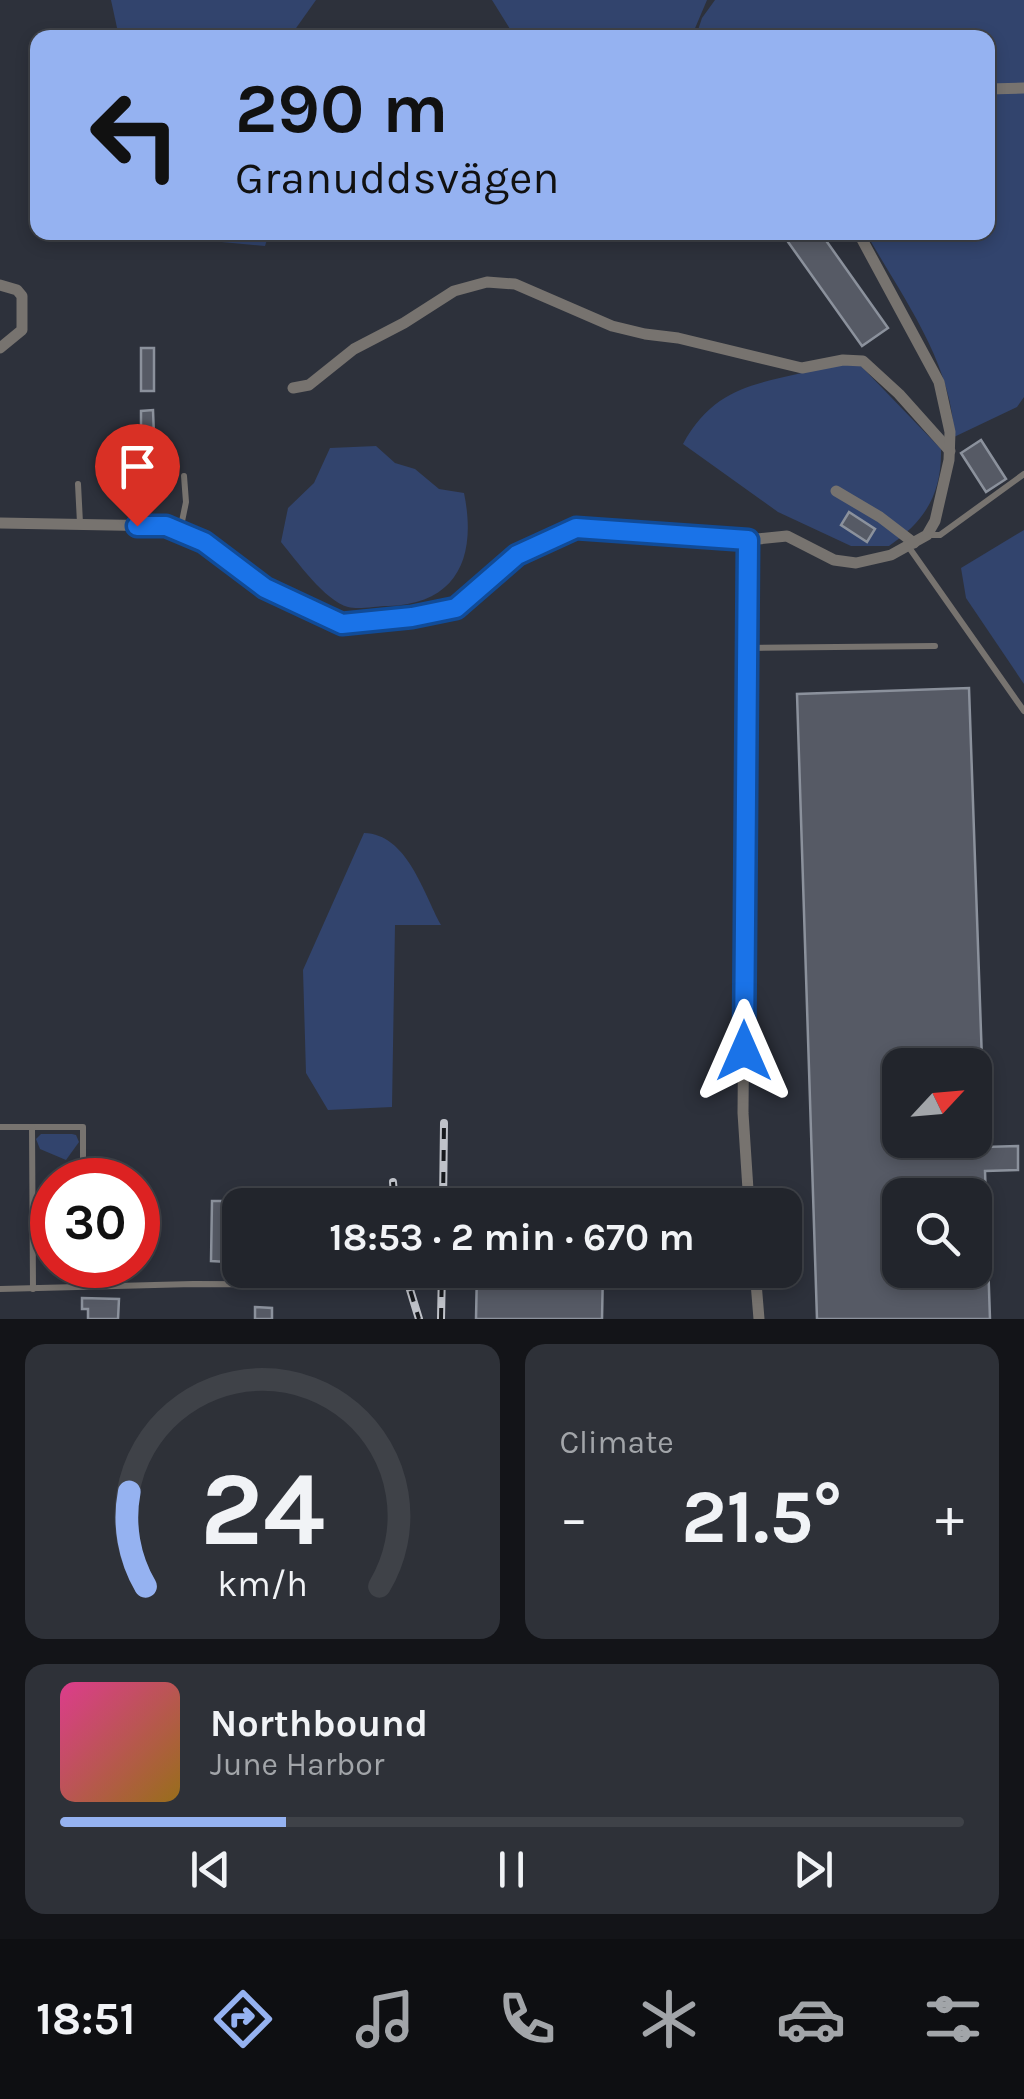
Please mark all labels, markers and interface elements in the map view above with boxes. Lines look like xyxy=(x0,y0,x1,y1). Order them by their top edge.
text: 290 m xyxy=(235,68,448,150)
icon: left xyxy=(70,70,200,200)
text: Granuddsvägen xyxy=(235,152,559,204)
pin xyxy=(95,424,180,527)
icon: arrive xyxy=(110,439,165,494)
position arrow xyxy=(692,999,796,1103)
north arrow xyxy=(882,1048,992,1158)
map controls xyxy=(882,1048,992,1288)
speed limit sign: 30 xyxy=(30,1158,160,1288)
button: search xyxy=(882,1178,992,1288)
text: 18:53 · 2 min · 670 m xyxy=(329,1215,695,1260)
text: Climate xyxy=(560,1424,674,1461)
text: 24 xyxy=(200,1449,325,1570)
text: 21.5° xyxy=(681,1473,842,1561)
text: − xyxy=(560,1486,588,1550)
text: + xyxy=(935,1486,964,1550)
text: km/h xyxy=(217,1563,308,1605)
text: Northbound xyxy=(210,1701,428,1746)
text: June Harbor xyxy=(210,1746,384,1783)
icon: previous xyxy=(183,1842,238,1897)
icon: pause xyxy=(484,1842,539,1897)
icon: next xyxy=(786,1842,841,1897)
icon: directions xyxy=(208,1984,278,2054)
icon: music xyxy=(350,1984,420,2054)
icon: phone xyxy=(492,1984,562,2054)
icon: climate xyxy=(634,1984,704,2054)
icon: car xyxy=(776,1984,846,2054)
icon: filters xyxy=(918,1984,988,2054)
text: 18:51 xyxy=(36,1993,136,2045)

